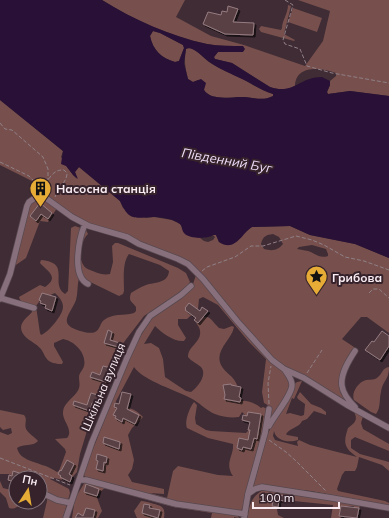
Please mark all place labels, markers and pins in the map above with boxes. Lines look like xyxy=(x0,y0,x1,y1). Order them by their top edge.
building icon: Насосна станція xyxy=(28,175,54,208)
place label: Насосна станція xyxy=(56,181,156,196)
place icon: Грибова xyxy=(303,264,329,297)
place label: Грибова xyxy=(332,270,382,285)

